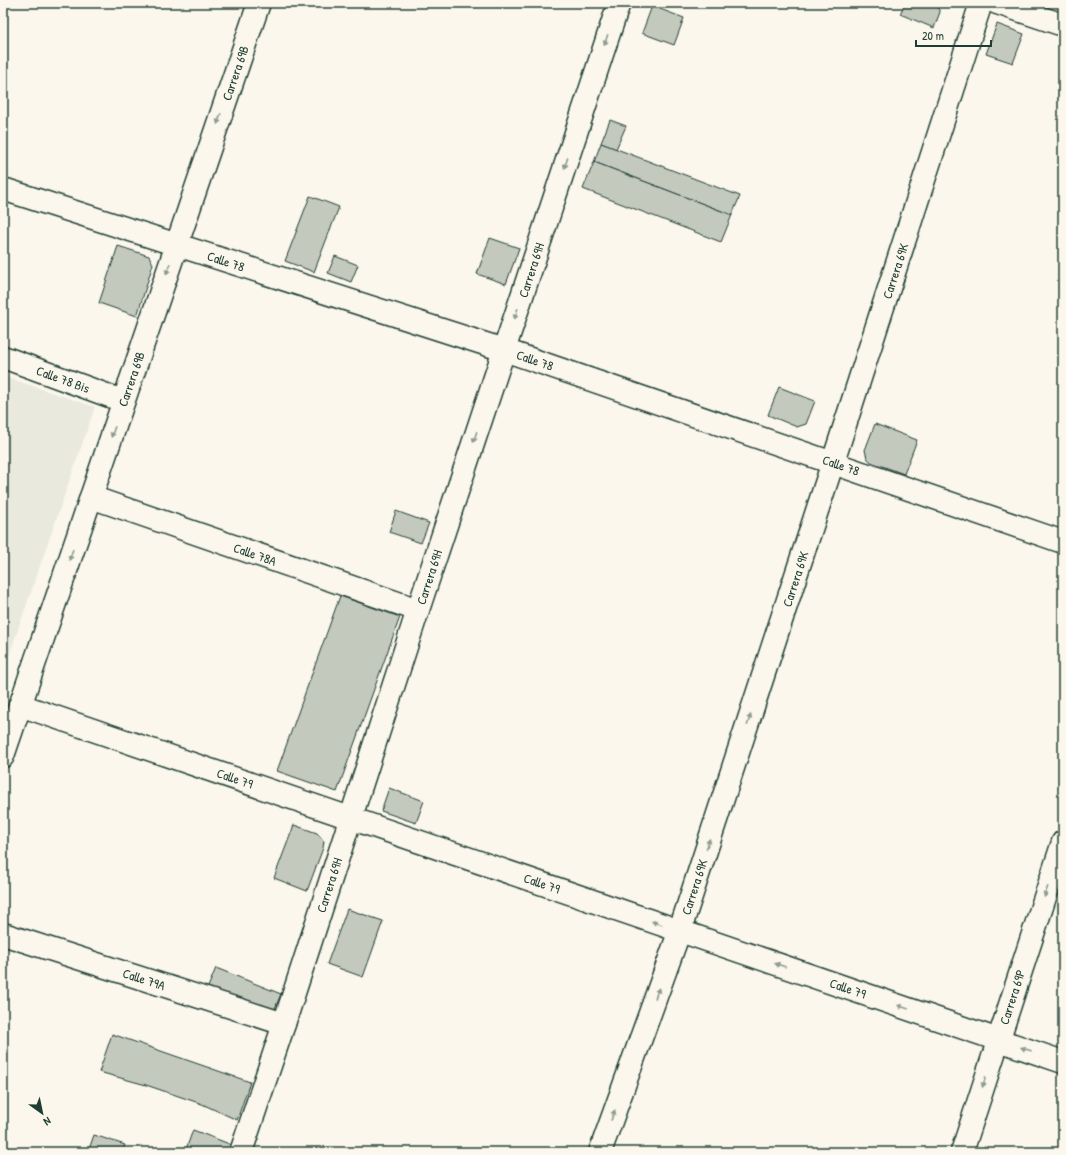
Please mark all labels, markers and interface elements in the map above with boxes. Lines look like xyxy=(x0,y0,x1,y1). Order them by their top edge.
scale bar xyxy=(916,22,991,48)
text: 20 m xyxy=(922,27,944,44)
one-way arrow xyxy=(603,34,609,46)
street label: Carrera 69B xyxy=(217,43,253,103)
one-way arrow xyxy=(216,114,222,126)
one-way arrow xyxy=(562,158,568,170)
street label: Carrera 69H xyxy=(514,240,548,300)
street label: Carrera 69K xyxy=(878,241,912,301)
street label: Calle 78 xyxy=(205,247,247,276)
one-way arrow xyxy=(165,263,171,275)
one-way arrow xyxy=(513,308,519,320)
street label: Calle 78 xyxy=(514,345,556,375)
street label: Carrera 69B xyxy=(113,349,149,409)
street label: Calle 78 Bis xyxy=(34,361,92,397)
one-way arrow xyxy=(110,426,116,438)
one-way arrow xyxy=(472,431,478,443)
street label: Calle 78 xyxy=(820,450,862,480)
street label: Calle 78A xyxy=(231,538,280,570)
street label: Carrera 69H xyxy=(412,547,446,607)
one-way arrow xyxy=(68,549,74,561)
street label: Carrera 69K xyxy=(778,549,812,609)
one-way arrow xyxy=(746,714,752,726)
street label: Calle 79 xyxy=(214,763,256,793)
one-way arrow xyxy=(705,837,711,849)
street label: Carrera 69H xyxy=(312,855,346,915)
street label: Carrera 69K xyxy=(677,857,711,917)
street label: Calle 79 xyxy=(521,868,563,898)
one-way arrow xyxy=(1043,887,1049,899)
one-way arrow xyxy=(651,919,663,925)
one-way arrow xyxy=(774,961,786,967)
street label: Calle 79A xyxy=(121,964,168,994)
street label: Carrera 69P xyxy=(995,967,1029,1027)
street label: Calle 79 xyxy=(827,973,869,1003)
one-way arrow xyxy=(655,987,661,999)
one-way arrow xyxy=(897,1004,909,1010)
one-way arrow xyxy=(1020,1046,1032,1052)
one-way arrow xyxy=(981,1077,987,1089)
north arrow xyxy=(22,1093,62,1133)
one-way arrow xyxy=(610,1109,616,1121)
text: N xyxy=(41,1114,54,1129)

